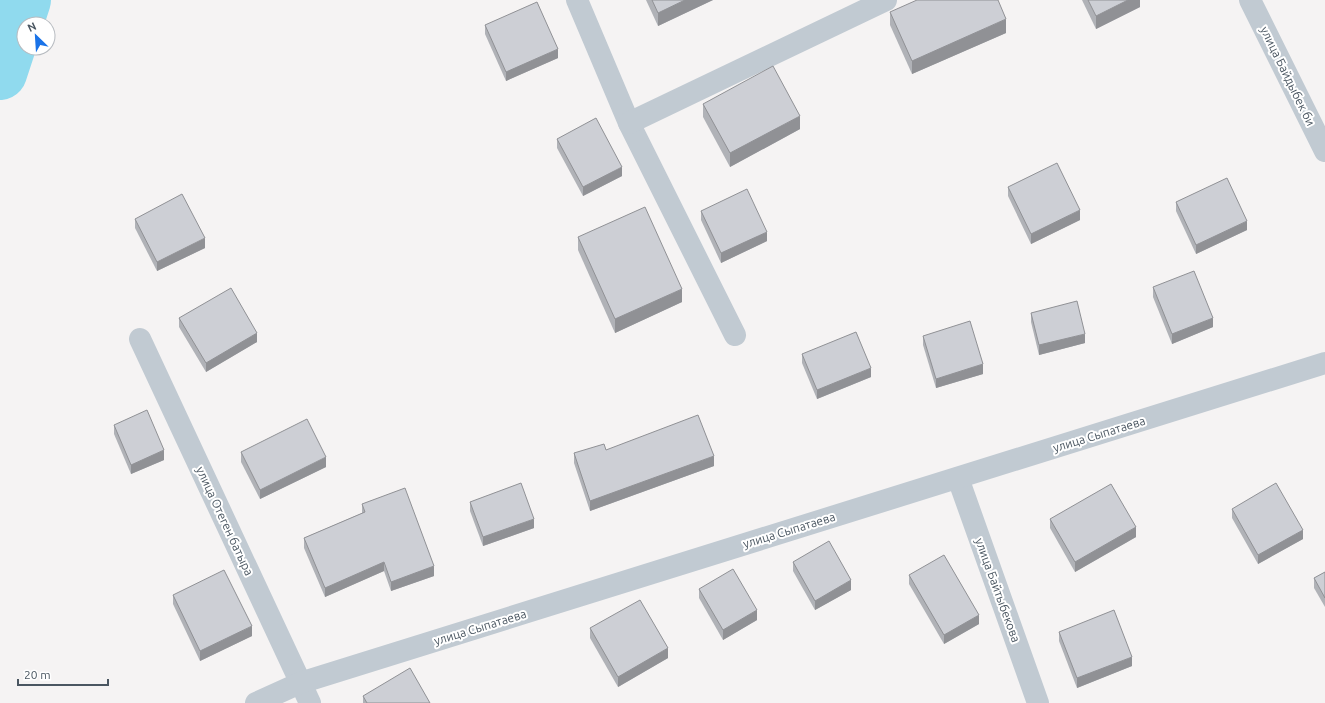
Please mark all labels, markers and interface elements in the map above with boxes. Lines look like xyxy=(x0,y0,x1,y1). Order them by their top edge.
north arrow xyxy=(16,16,56,56)
text: N xyxy=(26,20,38,34)
street label: улица Байдыбек би xyxy=(1258,24,1318,128)
street label: улица Сыпатаева xyxy=(1051,414,1147,454)
street label: улица Отеген батыра xyxy=(194,464,256,578)
street label: улица Сыпатаева xyxy=(741,510,837,550)
street label: улица Байтыбекова xyxy=(973,536,1023,644)
street label: улица Сыпатаева xyxy=(432,607,528,647)
scale bar xyxy=(18,661,108,687)
text: 20 m xyxy=(24,668,51,681)

